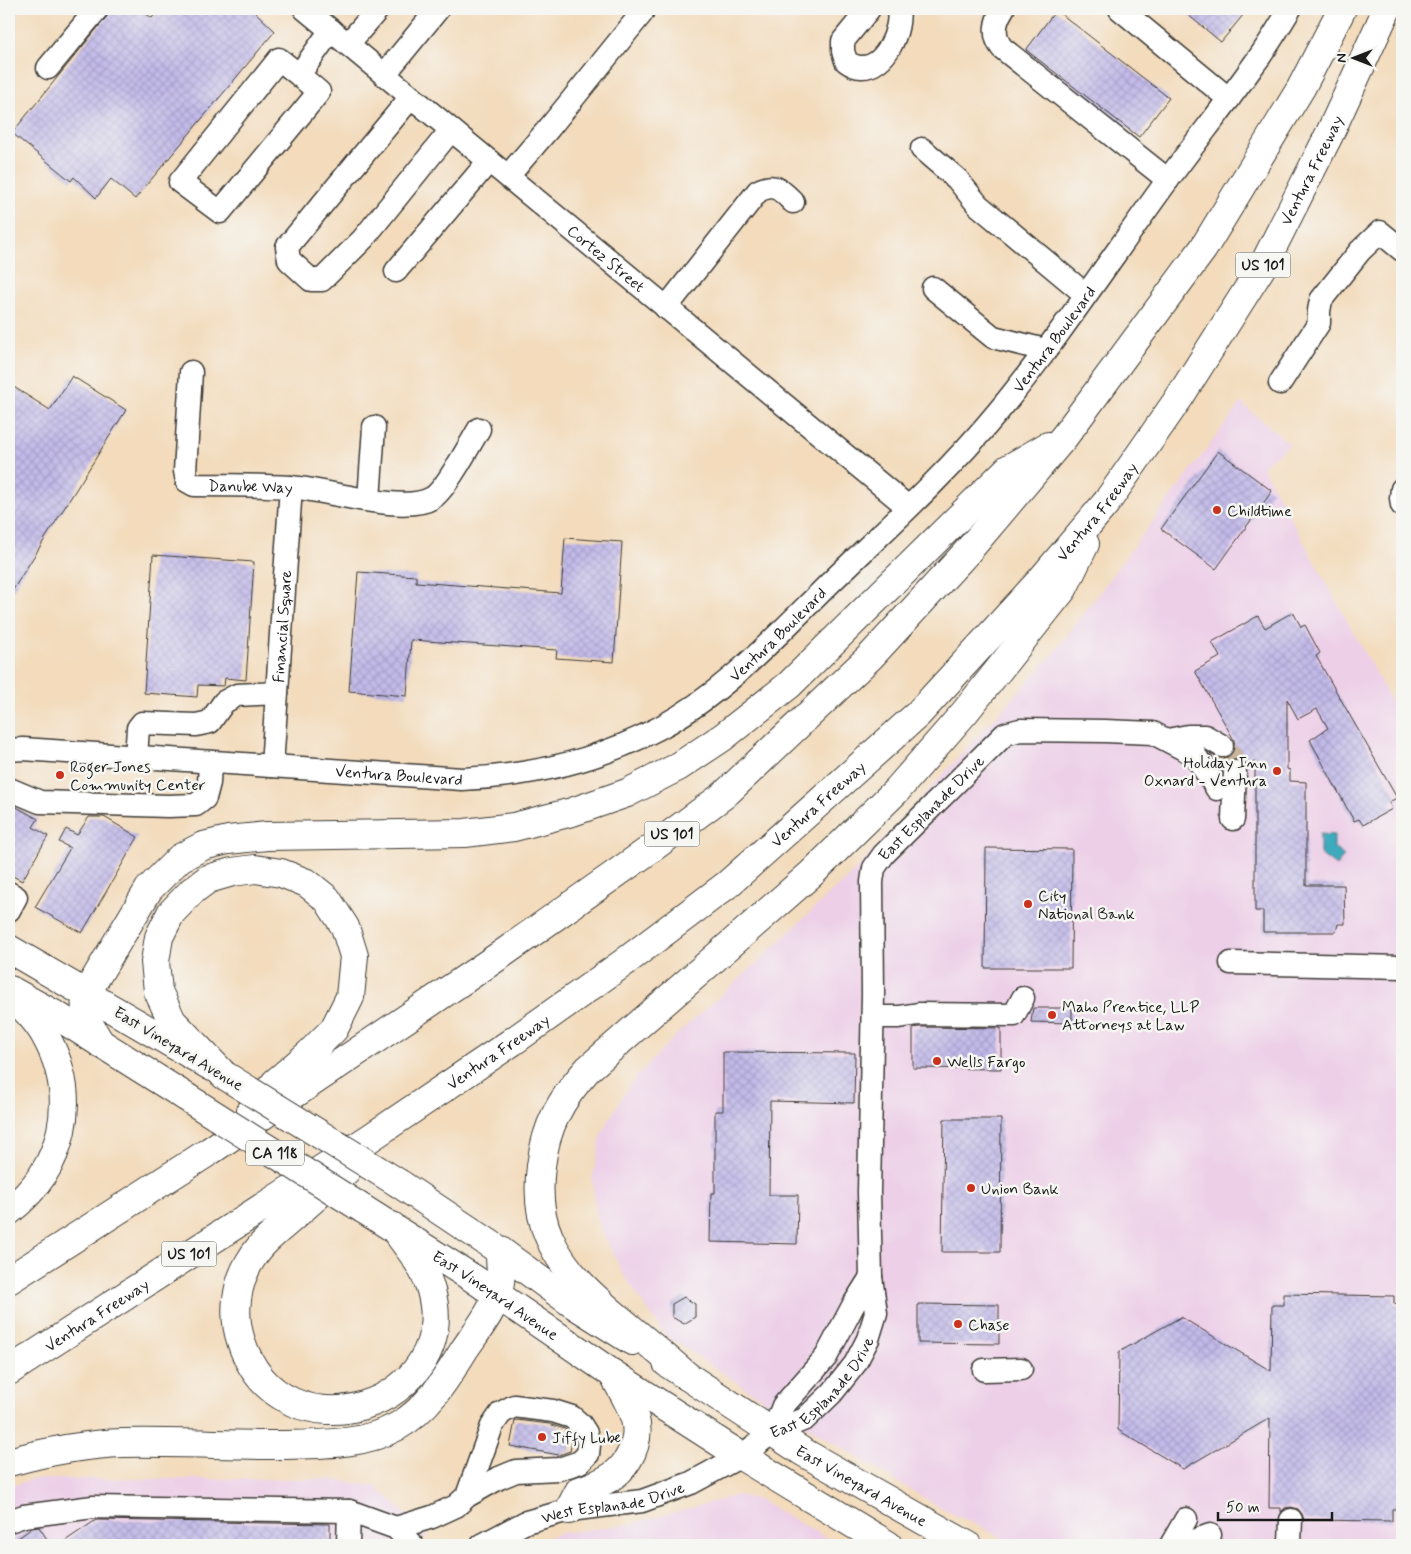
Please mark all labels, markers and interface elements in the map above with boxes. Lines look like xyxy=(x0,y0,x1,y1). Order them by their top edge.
north arrow xyxy=(1328,32,1378,82)
text: N xyxy=(1333,53,1351,63)
street label: Ventura Freeway xyxy=(1276,112,1349,229)
street label: Cortez Street xyxy=(562,221,649,297)
road number: US 101 xyxy=(1236,252,1290,278)
street label: Ventura Boulevard xyxy=(1008,282,1101,397)
street label: Ventura Freeway xyxy=(1052,459,1143,566)
street label: Danube Way xyxy=(208,476,293,499)
place label: Childtime xyxy=(1227,501,1292,522)
marker: Childtime xyxy=(1211,504,1223,516)
street label: Financial Square xyxy=(269,569,297,683)
street label: Ventura Boulevard xyxy=(725,583,832,687)
street label: East Esplanade Drive xyxy=(874,751,990,865)
place label: Holiday Inn Oxnard - Ventura xyxy=(1144,753,1267,792)
place label: Roger Jones Community Center xyxy=(70,757,206,796)
street label: Ventura Freeway xyxy=(767,757,870,853)
street label: Ventura Boulevard xyxy=(335,761,463,791)
marker: Holiday Inn Oxnard - Ventura xyxy=(1271,765,1283,777)
marker: Roger Jones Community Center xyxy=(54,769,66,781)
road number: US 101 xyxy=(644,822,700,846)
place label: City National Bank xyxy=(1038,886,1135,925)
marker: City National Bank xyxy=(1022,898,1034,910)
place label: Maho Prentice, LLP Attorneys at Law xyxy=(1062,997,1200,1036)
street label: East Vineyard Avenue xyxy=(110,1002,247,1096)
marker: Maho Prentice, LLP Attorneys at Law xyxy=(1046,1009,1058,1021)
street label: Ventura Freeway xyxy=(443,1010,554,1095)
place label: Wells Fargo xyxy=(947,1052,1025,1073)
marker: Wells Fargo xyxy=(931,1055,943,1067)
road number: CA 118 xyxy=(246,1140,304,1166)
place label: Union Bank xyxy=(981,1179,1059,1200)
marker: Union Bank xyxy=(965,1182,977,1194)
road number: US 101 xyxy=(162,1242,216,1266)
street label: East Vineyard Avenue xyxy=(428,1246,562,1346)
street label: Ventura Freeway xyxy=(41,1274,153,1357)
place label: Chase xyxy=(968,1315,1009,1336)
marker: Chase xyxy=(952,1318,964,1330)
street label: East Esplanade Drive xyxy=(767,1333,880,1444)
place label: Jiffy Lube xyxy=(552,1428,622,1449)
marker: Jiffy Lube xyxy=(536,1431,548,1443)
street label: East Vineyard Avenue xyxy=(791,1441,931,1532)
street label: West Esplanade Drive xyxy=(539,1477,688,1529)
scale bar xyxy=(1218,1489,1332,1521)
text: 50 m xyxy=(1226,1498,1260,1518)

